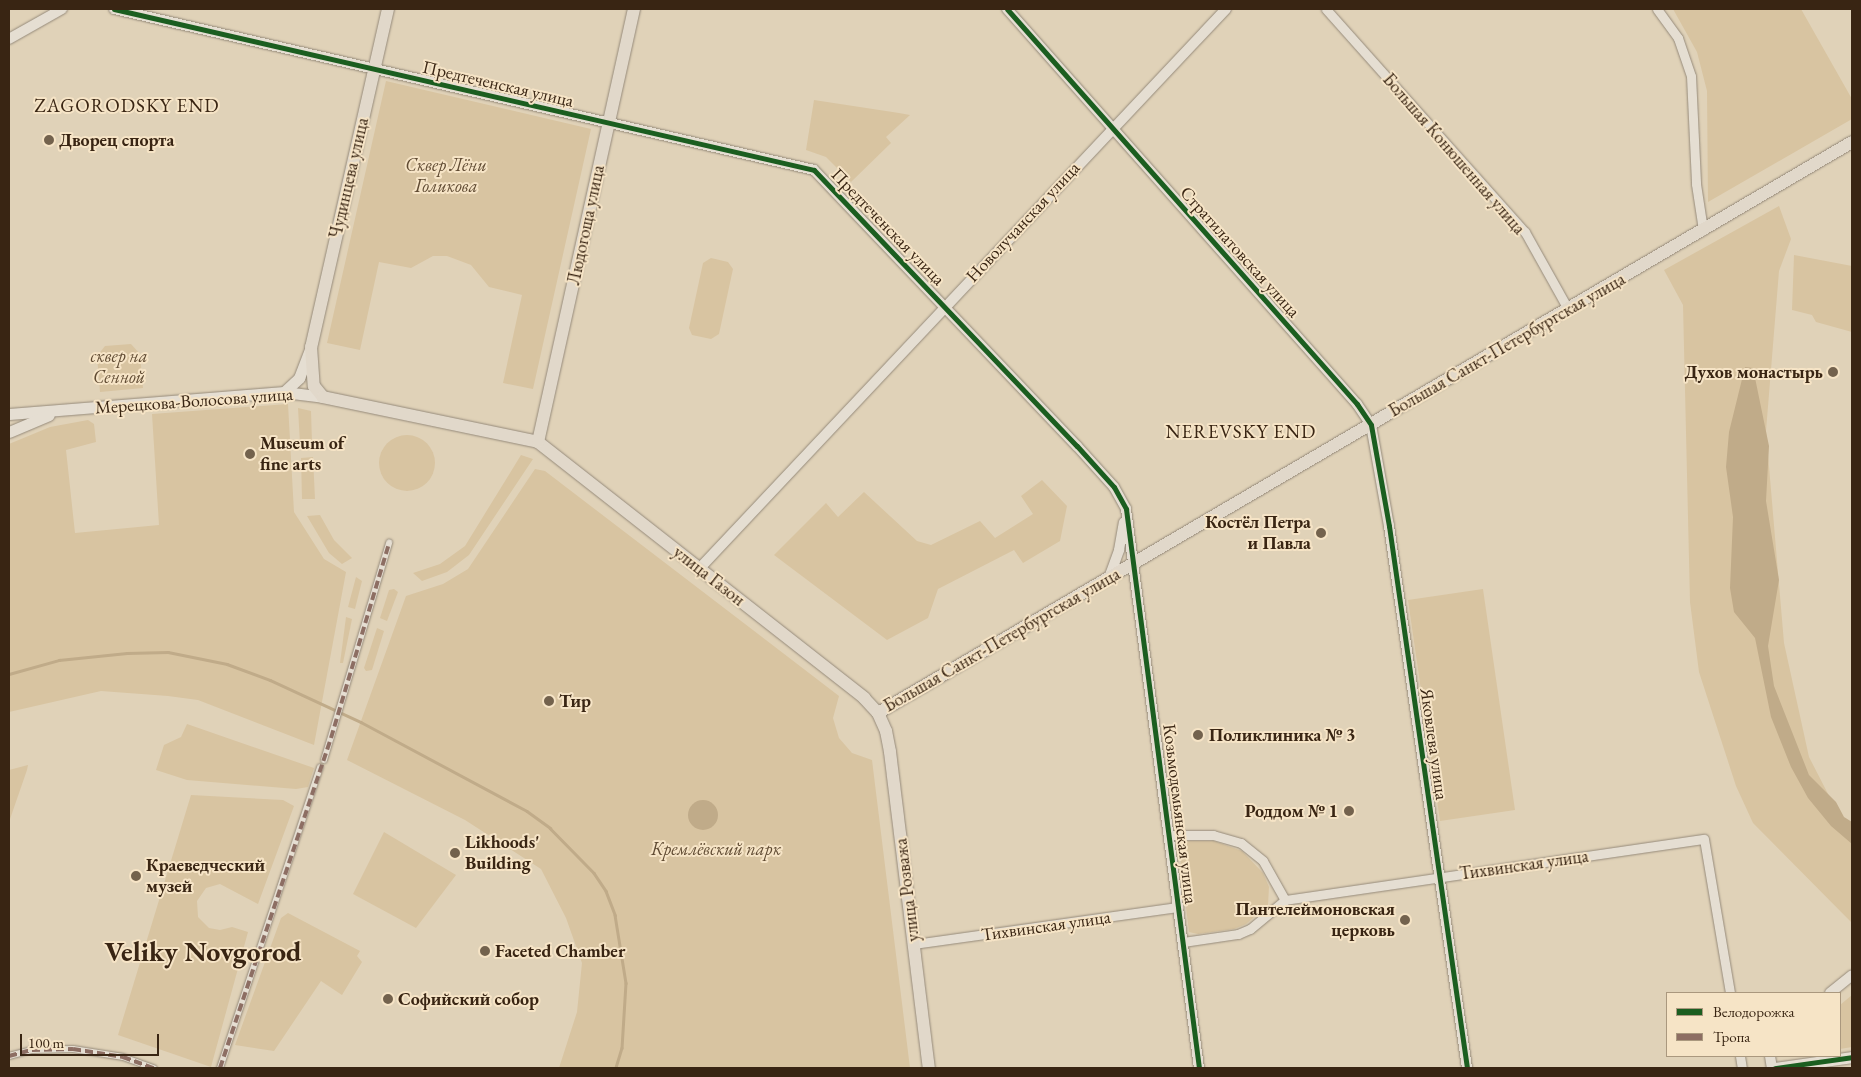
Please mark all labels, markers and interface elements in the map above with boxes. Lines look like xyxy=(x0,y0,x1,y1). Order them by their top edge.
street label: Предтеченская улица xyxy=(420,56,576,112)
street label: Большая Конюшенная улица xyxy=(1378,69,1530,239)
district label: ZAGORODSKY END xyxy=(33,95,221,117)
street label: Чудинцева улица xyxy=(325,115,373,241)
place label: Дворец спорта xyxy=(59,129,174,151)
marker: Дворец спорта xyxy=(43,134,55,146)
park label: Сквер Лёни Голикова xyxy=(405,155,487,198)
street label: Новолучанская улица xyxy=(962,157,1084,287)
street label: Людогоща улица xyxy=(563,163,609,287)
street label: Предтеченская улица xyxy=(827,164,949,290)
street label: Стратилатовская улица xyxy=(1175,182,1305,322)
street label: Большая Санкт-Петербургская улица xyxy=(1385,268,1629,422)
park label: сквер на Сенной xyxy=(90,346,148,388)
place label: Духов монастырь xyxy=(1685,361,1823,383)
marker: Духов монастырь xyxy=(1827,366,1839,378)
street label: Мерецкова-Волосова улица xyxy=(94,383,294,419)
district label: NEREVSKY END xyxy=(1164,421,1318,443)
place label: Museum of fine arts xyxy=(260,433,344,476)
marker: Museum of fine arts xyxy=(244,448,256,460)
place label: Костёл Петра и Павла xyxy=(1205,512,1311,554)
marker: Костёл Петра и Павла xyxy=(1315,527,1327,539)
street label: улица Газон xyxy=(669,541,749,611)
street label: Большая Санкт-Петербургская улица xyxy=(880,563,1124,717)
street label: Яковлева улица xyxy=(1415,687,1453,801)
place label: Тир xyxy=(559,690,591,712)
marker: Тир xyxy=(543,695,555,707)
street label: Козьмодемьянская улица xyxy=(1158,723,1202,905)
place label: Поликлиника № 3 xyxy=(1209,724,1356,746)
marker: Поликлиника № 3 xyxy=(1191,728,1205,742)
place label: Роддом № 1 xyxy=(1245,800,1338,822)
marker: Роддом № 1 xyxy=(1342,804,1356,818)
place label: Likhoods' Building xyxy=(465,832,540,874)
street label: улица Розважа xyxy=(890,837,924,943)
park label: Кремлёвский парк xyxy=(651,838,781,860)
street label: Тихвинская улица xyxy=(1458,845,1590,885)
marker: Likhoods' Building xyxy=(449,847,461,859)
place label: Краеведческий музей xyxy=(146,855,265,898)
marker: Краеведческий музей xyxy=(130,870,142,882)
place label: Пантелеймоновская церковь xyxy=(1235,899,1395,942)
street label: Тихвинская улица xyxy=(980,906,1112,946)
marker: Пантелеймоновская церковь xyxy=(1399,914,1411,926)
district label: Veliky Novgorod xyxy=(105,934,301,968)
place label: Faceted Chamber xyxy=(495,940,625,962)
marker: Faceted Chamber xyxy=(479,945,491,957)
place label: Софийский собор xyxy=(398,988,539,1010)
legend xyxy=(1666,992,1841,1057)
marker: Софийский собор xyxy=(382,993,394,1005)
text: Велодорожка xyxy=(1713,1002,1794,1021)
scale bar xyxy=(22,1024,161,1056)
text: Тропа xyxy=(1713,1027,1750,1046)
text: 100 m xyxy=(28,1033,64,1052)

